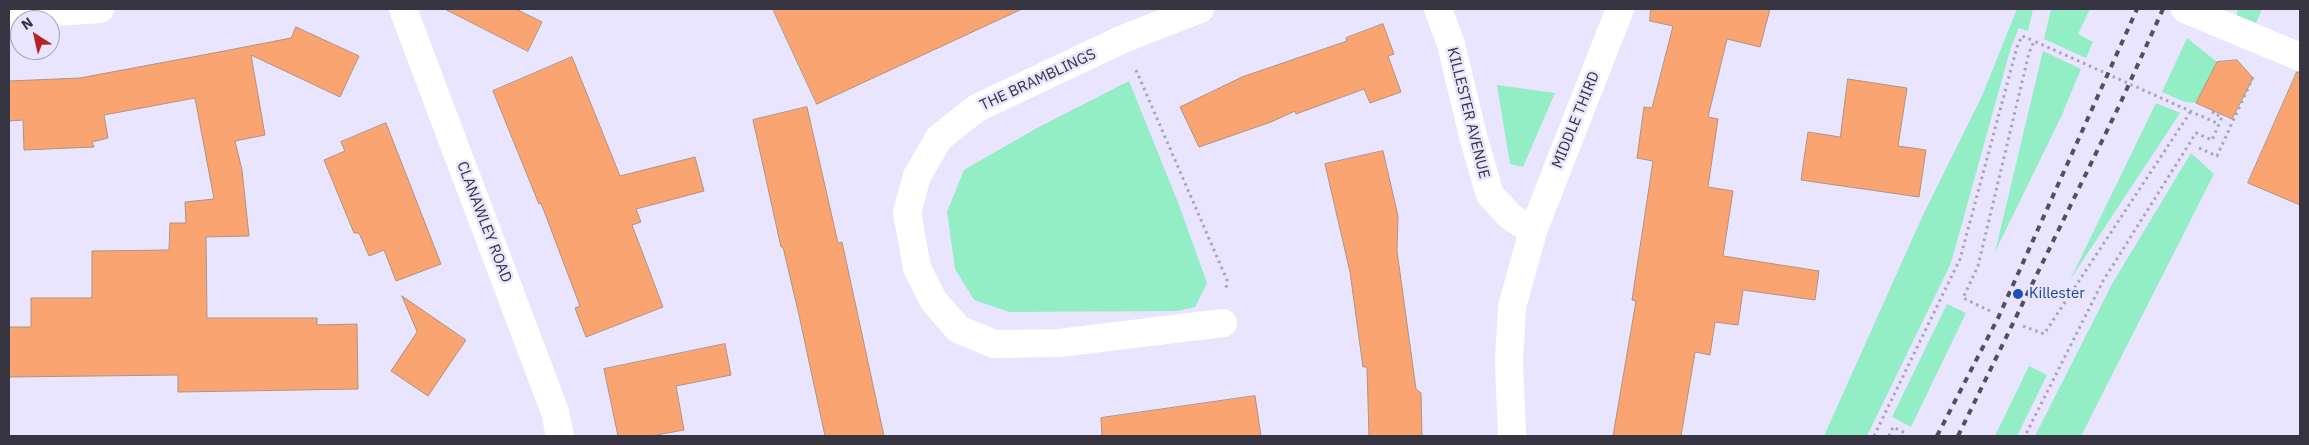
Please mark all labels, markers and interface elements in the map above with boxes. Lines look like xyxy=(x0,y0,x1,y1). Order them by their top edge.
north arrow xyxy=(10,10,60,60)
text: N xyxy=(18,13,36,34)
street label: THE BRAMBLINGS xyxy=(977,45,1099,115)
street label: KILLESTER AVENUE xyxy=(1443,45,1493,181)
street label: MIDDLE THIRD xyxy=(1548,69,1604,171)
street label: CLANAWLEY ROAD xyxy=(453,159,515,285)
place label: Killester xyxy=(2029,285,2085,303)
marker: Killester xyxy=(2011,287,2025,301)

